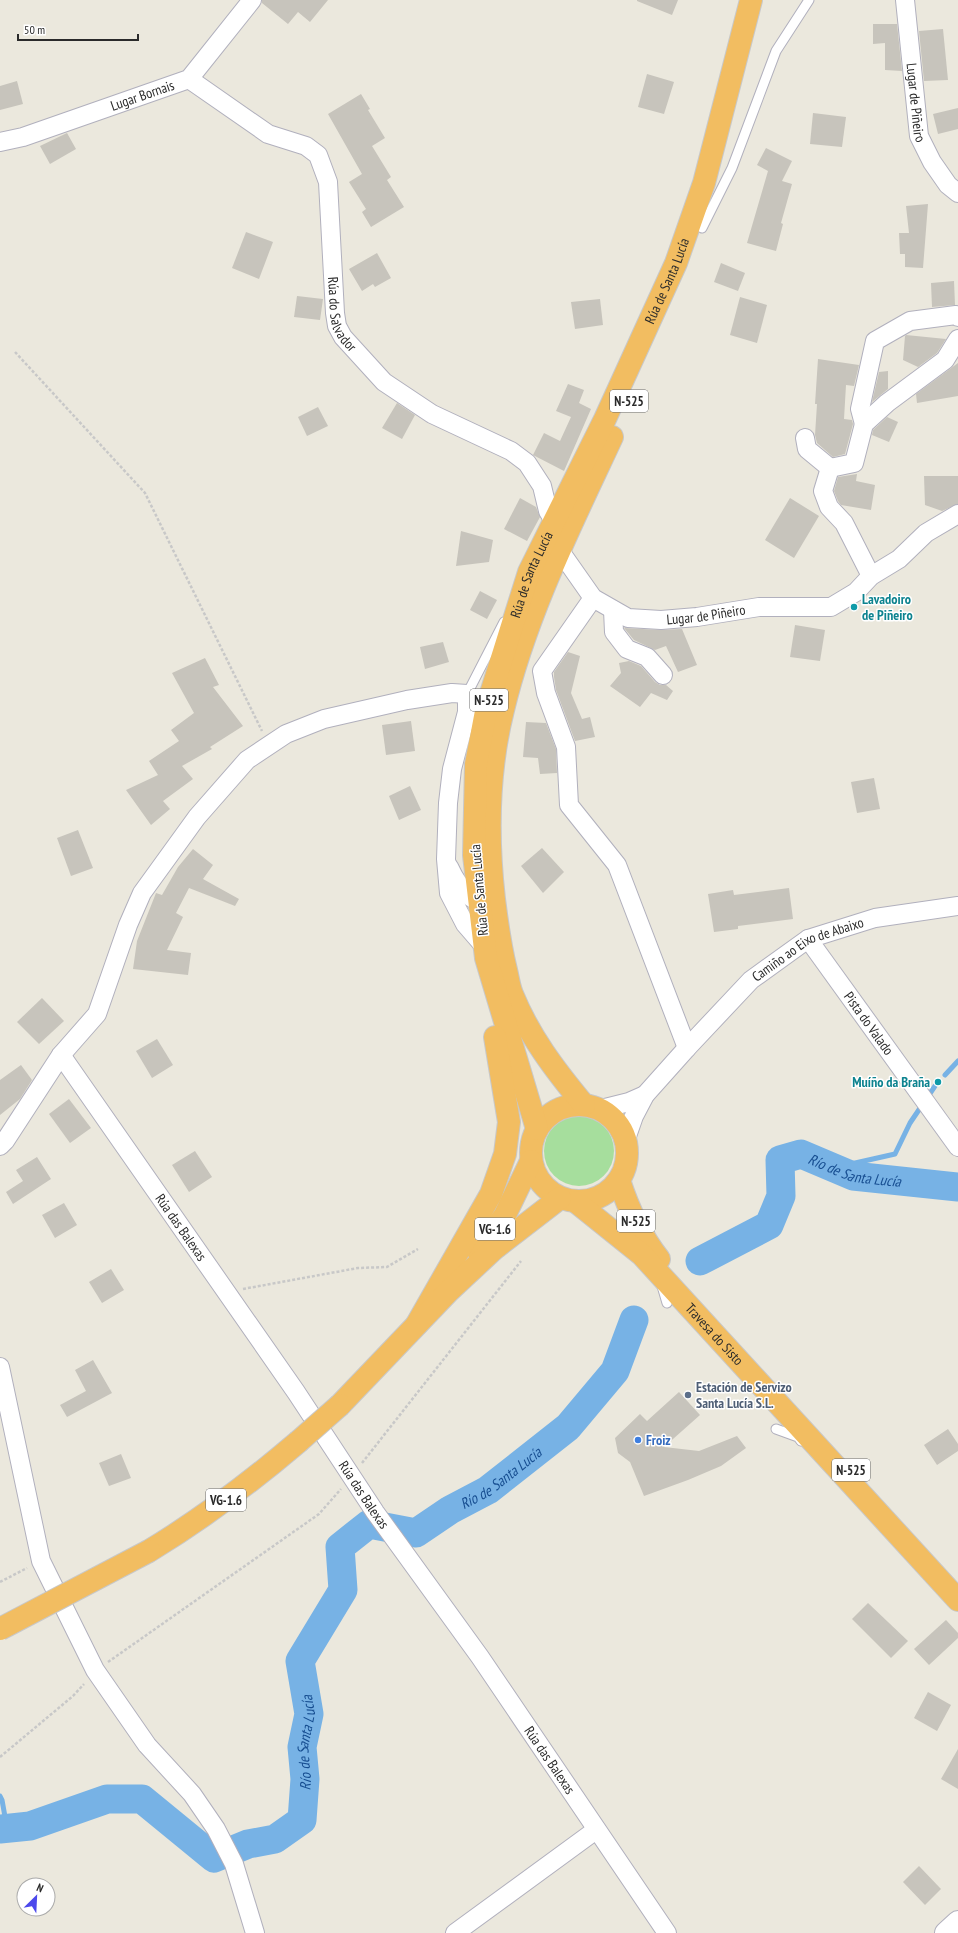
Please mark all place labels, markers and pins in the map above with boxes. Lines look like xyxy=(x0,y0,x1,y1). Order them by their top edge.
place label: Lavadoiro de Piñeiro xyxy=(862,590,913,624)
marker: Lavadoiro de Piñeiro xyxy=(849,602,859,612)
place label: Muíño da Braña xyxy=(852,1073,930,1091)
marker: Muíño da Braña xyxy=(933,1077,943,1087)
place label: Estación de Servizo Santa Lucía S.L. xyxy=(696,1378,792,1412)
marker: Estación de Servizo Santa Lucía S.L. xyxy=(683,1390,693,1400)
place label: Froiz xyxy=(646,1431,671,1449)
marker: Froiz xyxy=(633,1435,643,1445)

